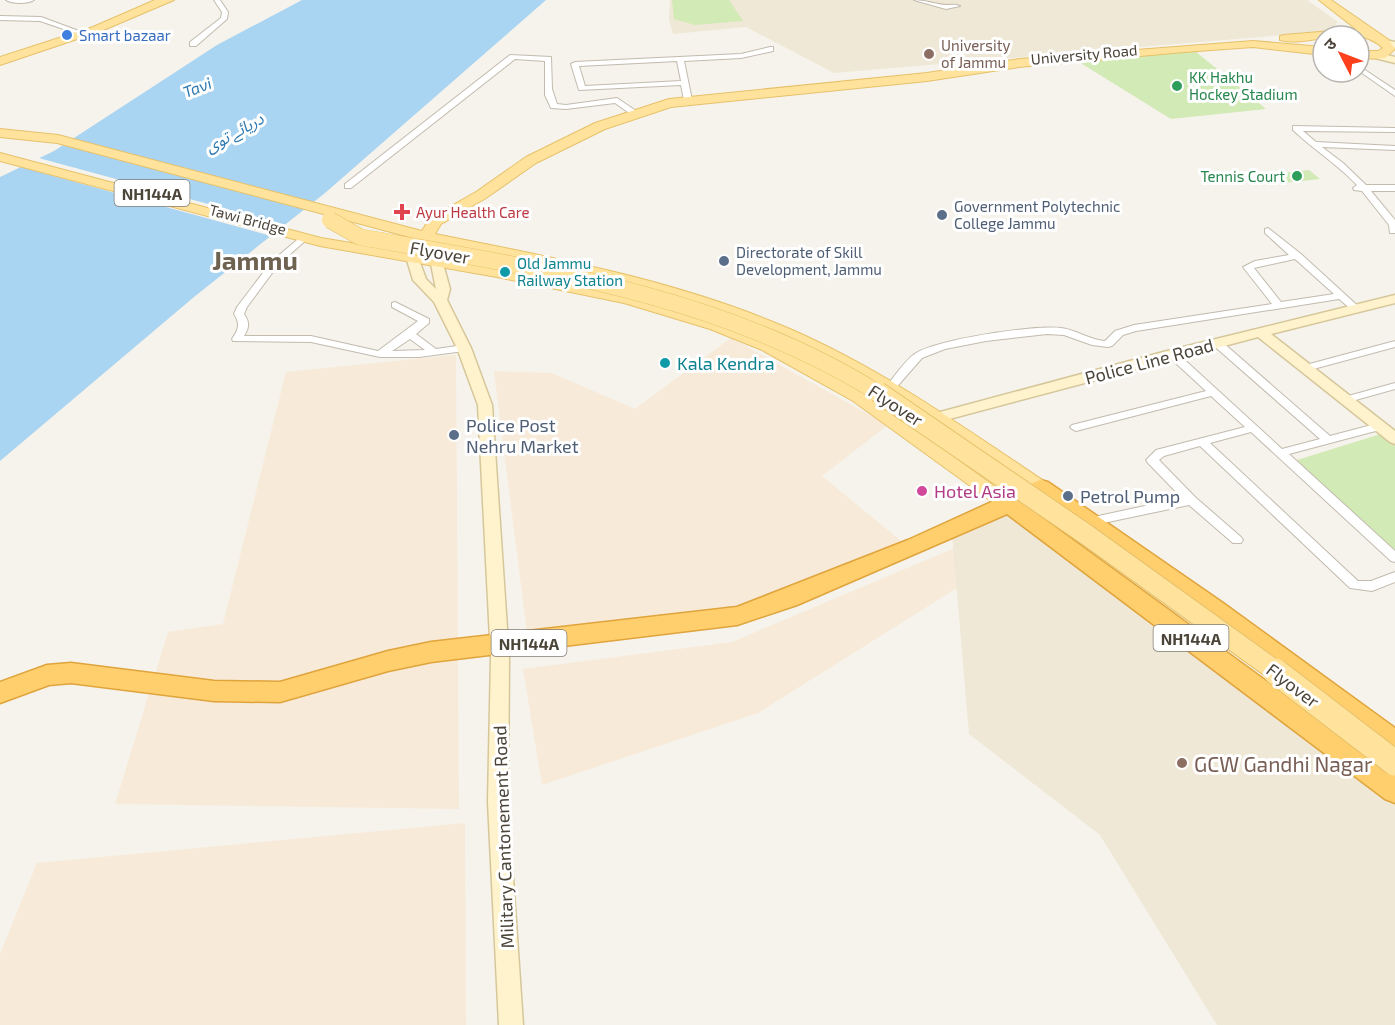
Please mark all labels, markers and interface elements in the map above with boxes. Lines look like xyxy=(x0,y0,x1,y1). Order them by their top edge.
north arrow xyxy=(1311,24,1371,84)
place label: Smart bazaar xyxy=(79,26,171,44)
marker: Smart bazaar xyxy=(60,28,74,42)
text: उ xyxy=(1319,33,1340,53)
place label: University of Jammu xyxy=(941,36,1010,71)
street label: University Road xyxy=(1030,40,1138,68)
marker: University of Jammu xyxy=(922,47,936,61)
place label: KK Hakhu Hockey Stadium xyxy=(1189,68,1298,103)
water label: Tavi xyxy=(180,73,214,101)
marker: KK Hakhu Hockey Stadium xyxy=(1170,79,1184,93)
water label: دریائے توی xyxy=(202,108,268,157)
place label: Tennis Court xyxy=(1200,167,1285,185)
marker: Tennis Court xyxy=(1290,169,1304,183)
road number: NH144A xyxy=(114,180,190,206)
place label: Government Polytechnic College Jammu xyxy=(954,197,1120,232)
street label: Tawi Bridge xyxy=(208,200,288,238)
marker: Ayur Health Care xyxy=(393,203,411,221)
place label: Ayur Health Care xyxy=(416,203,530,221)
marker: Government Polytechnic College Jammu xyxy=(935,208,949,222)
street label: Flyover xyxy=(408,236,472,268)
place label: Directorate of Skill Development, Jammu xyxy=(736,243,882,278)
district label: Jammu xyxy=(212,244,298,275)
place label: Old Jammu Railway Station xyxy=(517,254,623,289)
marker: Directorate of Skill Development, Jammu xyxy=(717,254,731,268)
marker: Old Jammu Railway Station xyxy=(498,265,512,279)
street label: Police Line Road xyxy=(1082,333,1216,389)
place label: Kala Kendra xyxy=(677,352,775,374)
marker: Kala Kendra xyxy=(658,356,672,370)
street label: Flyover xyxy=(865,379,927,431)
place label: Police Post Nehru Market xyxy=(466,414,579,457)
marker: Police Post Nehru Market xyxy=(447,428,461,442)
place label: Hotel Asia xyxy=(934,480,1016,502)
marker: Hotel Asia xyxy=(915,484,929,498)
place label: Petrol Pump xyxy=(1080,485,1180,507)
marker: Petrol Pump xyxy=(1061,489,1075,503)
road number: NH144A xyxy=(1154,625,1228,651)
road number: NH144A xyxy=(492,630,566,656)
street label: Flyover xyxy=(1262,658,1324,712)
street label: Military Cantonement Road xyxy=(488,725,518,949)
place label: GCW Gandhi Nagar xyxy=(1194,751,1373,776)
marker: GCW Gandhi Nagar xyxy=(1175,756,1189,770)

